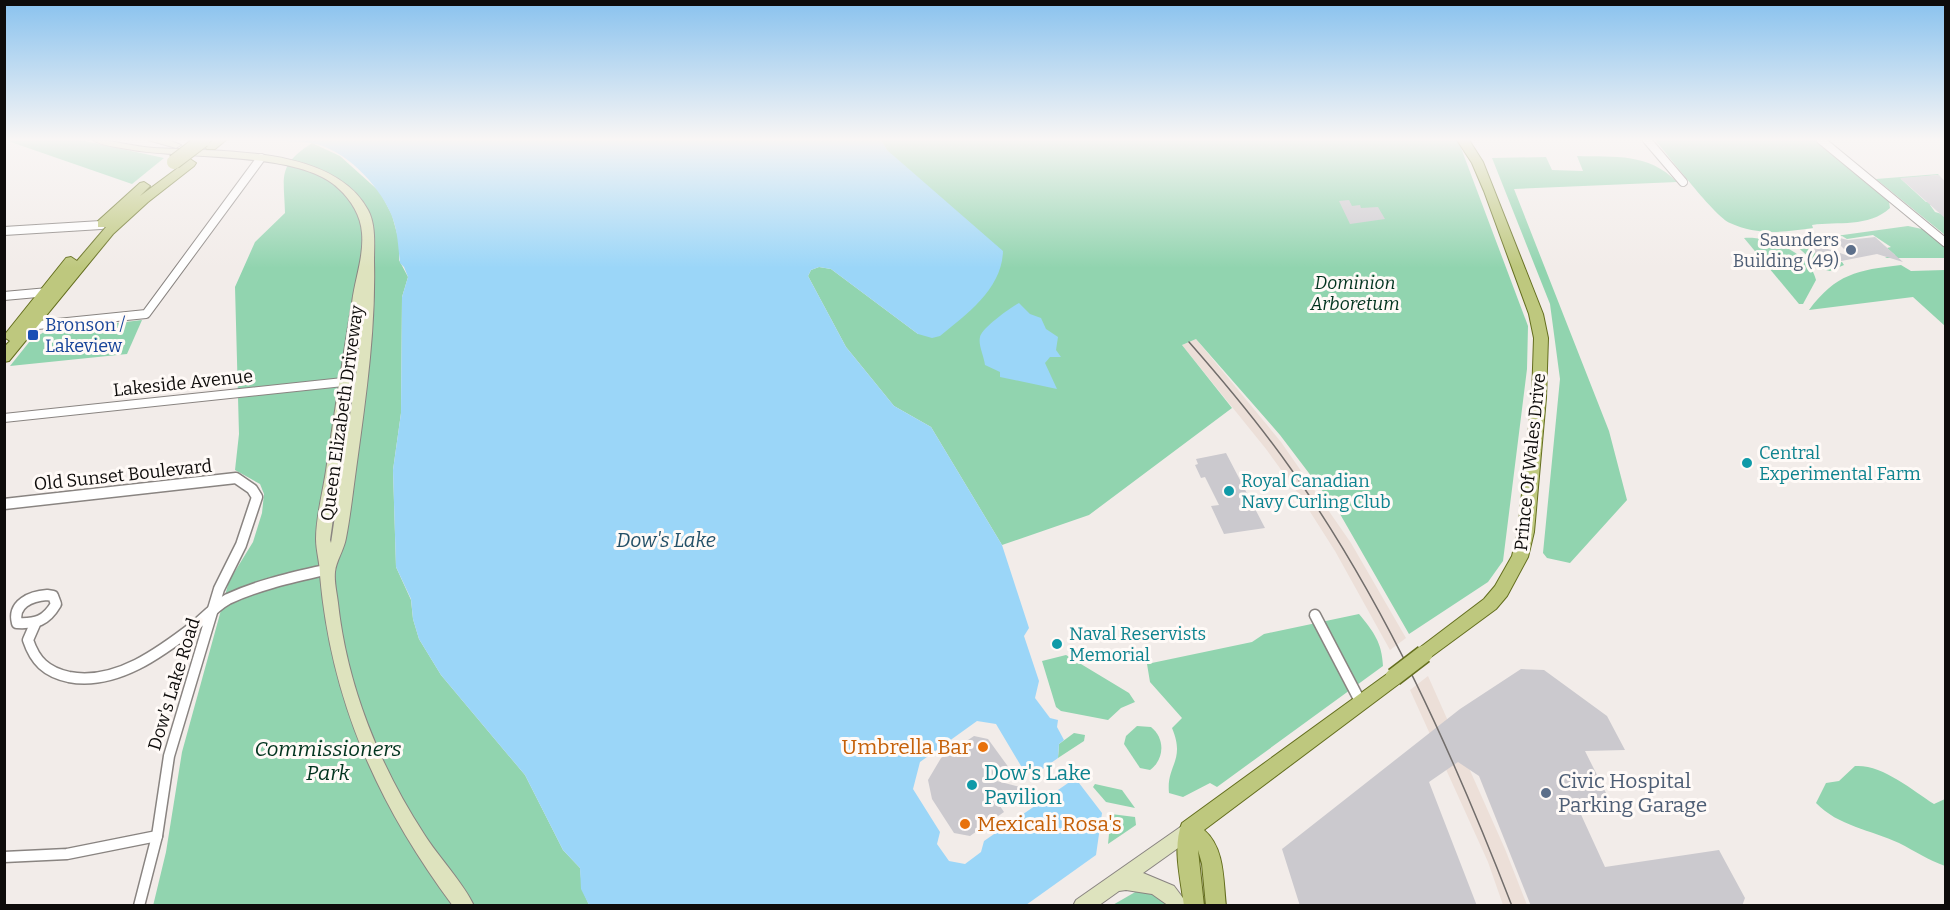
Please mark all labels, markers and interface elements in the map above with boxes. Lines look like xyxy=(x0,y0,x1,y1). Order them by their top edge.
place label: Saunders Building (49) xyxy=(1733,229,1839,272)
marker: Saunders Building (49) xyxy=(1844,243,1858,257)
park label: Dominion Arboretum xyxy=(1310,272,1399,315)
street label: Queen Elizabeth Driveway xyxy=(316,303,368,522)
place label: Bronson / Lakeview xyxy=(45,314,125,357)
marker: Bronson / Lakeview xyxy=(26,328,40,342)
street label: Lakeside Avenue xyxy=(112,365,254,401)
street label: Prince Of Wales Drive xyxy=(1510,372,1550,552)
place label: Central Experimental Farm xyxy=(1759,442,1921,485)
street label: Old Sunset Boulevard xyxy=(33,455,214,495)
marker: Central Experimental Farm xyxy=(1740,456,1754,470)
place label: Royal Canadian Navy Curling Club xyxy=(1241,470,1391,513)
marker: Royal Canadian Navy Curling Club xyxy=(1222,484,1236,498)
water label: Dow's Lake xyxy=(616,528,716,552)
street label: Dow's Lake Road xyxy=(143,615,205,753)
place label: Naval Reservists Memorial xyxy=(1069,623,1206,666)
marker: Naval Reservists Memorial xyxy=(1050,637,1064,651)
place label: Umbrella Bar xyxy=(841,734,971,760)
park label: Commissioners Park xyxy=(254,736,402,786)
marker: Umbrella Bar xyxy=(976,740,990,754)
place label: Dow's Lake Pavilion xyxy=(984,760,1091,810)
place label: Civic Hospital Parking Garage xyxy=(1558,768,1707,818)
marker: Dow's Lake Pavilion xyxy=(965,778,979,792)
marker: Civic Hospital Parking Garage xyxy=(1539,786,1553,800)
place label: Mexicali Rosa's xyxy=(977,811,1122,837)
marker: Mexicali Rosa's xyxy=(958,817,972,831)

